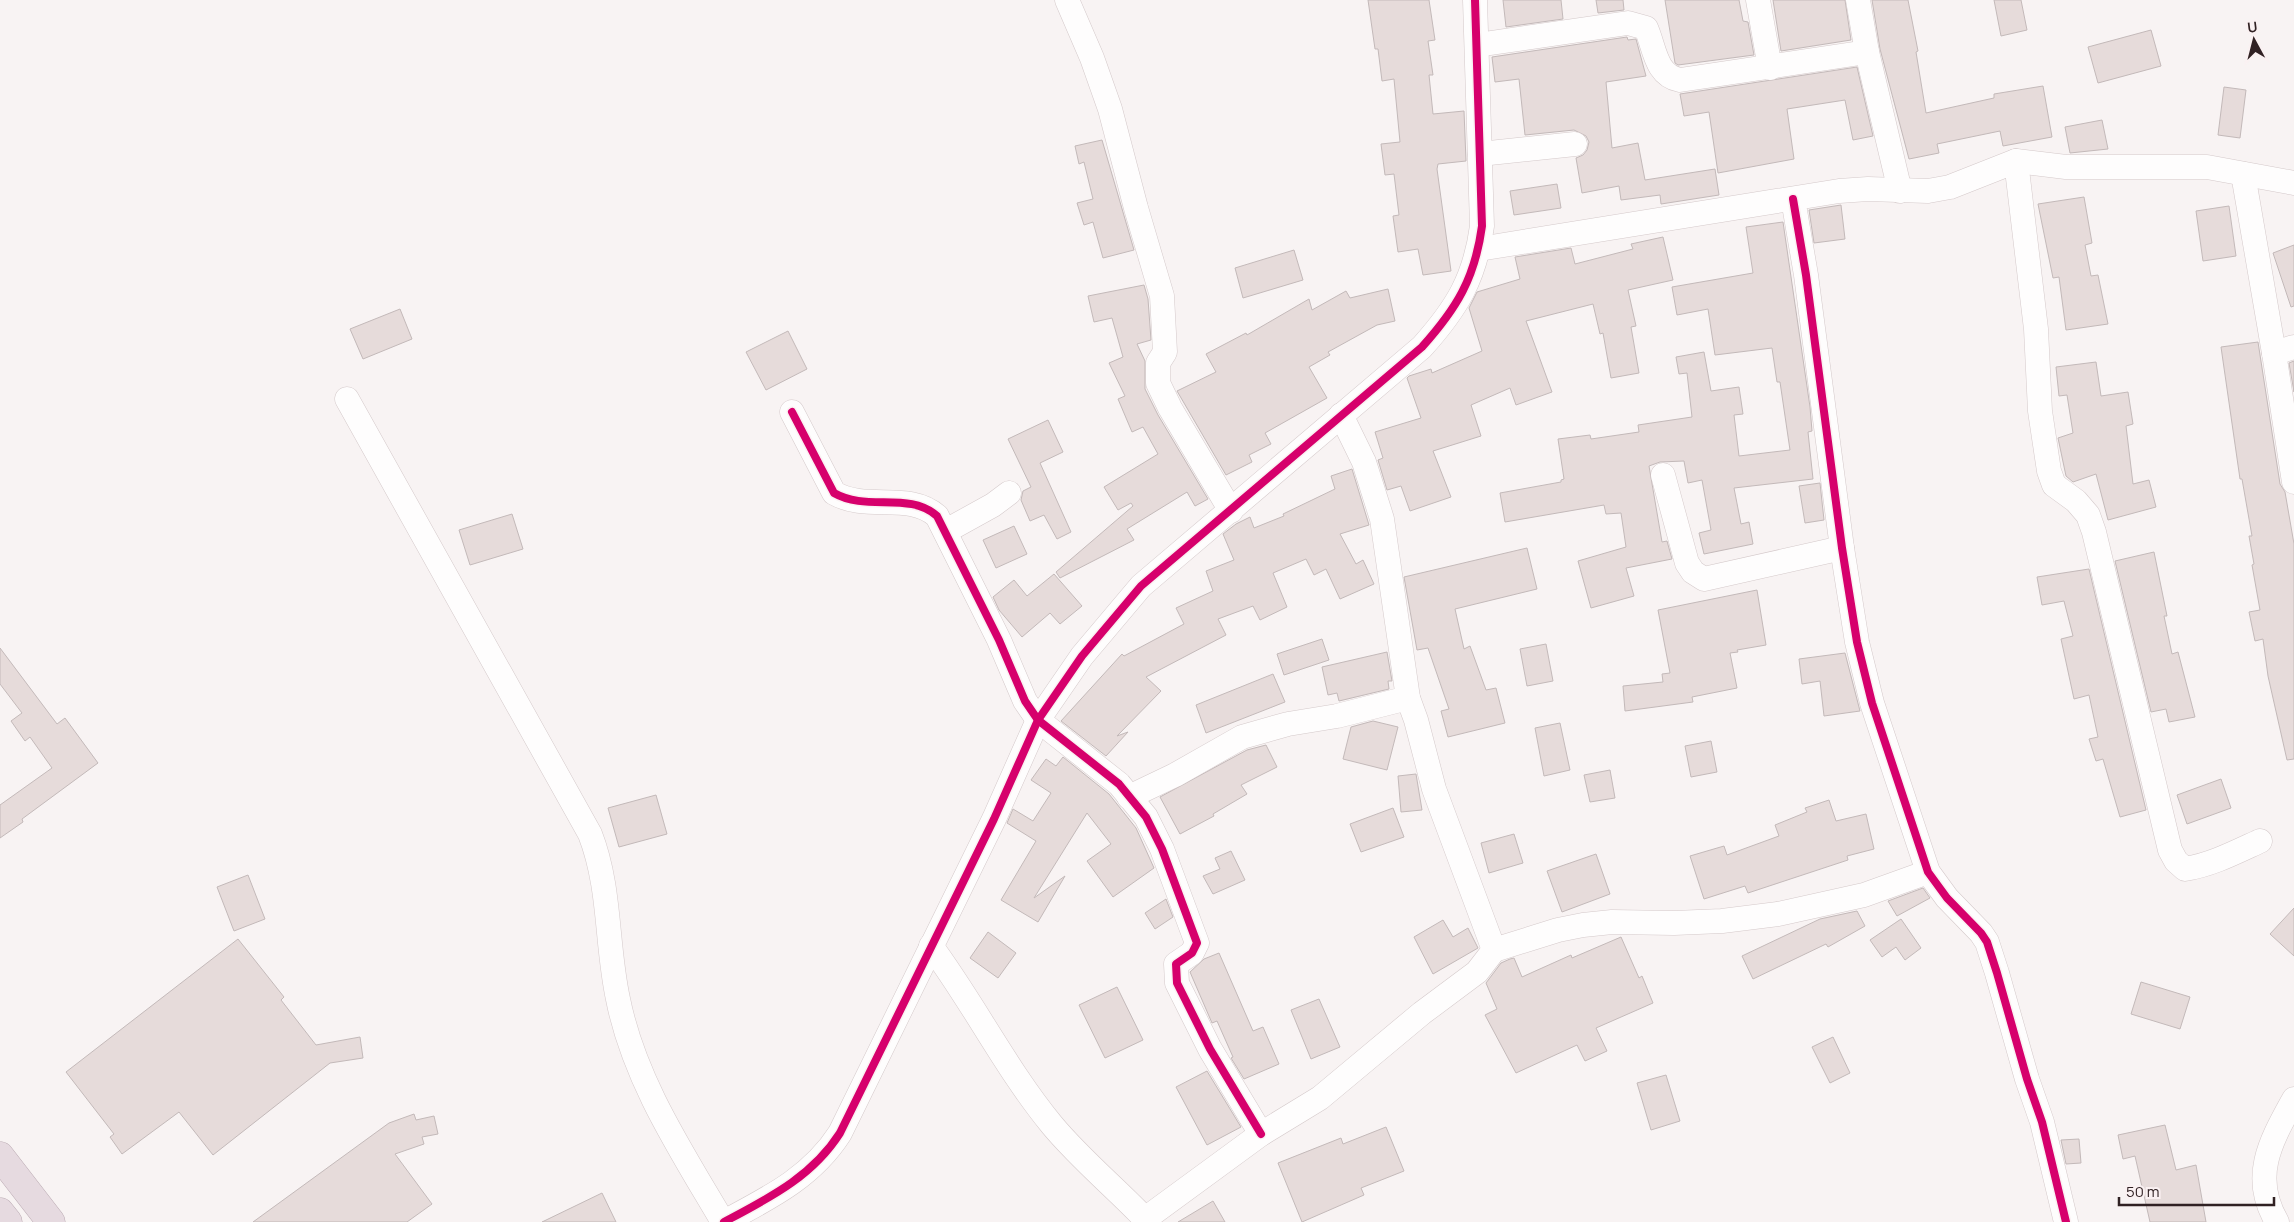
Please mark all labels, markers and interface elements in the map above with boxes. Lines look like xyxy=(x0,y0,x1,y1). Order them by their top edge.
north arrow xyxy=(2229,15,2279,65)
text: U xyxy=(2246,17,2259,37)
scale bar xyxy=(2119,1174,2274,1206)
text: 50 m xyxy=(2126,1181,2160,1202)

